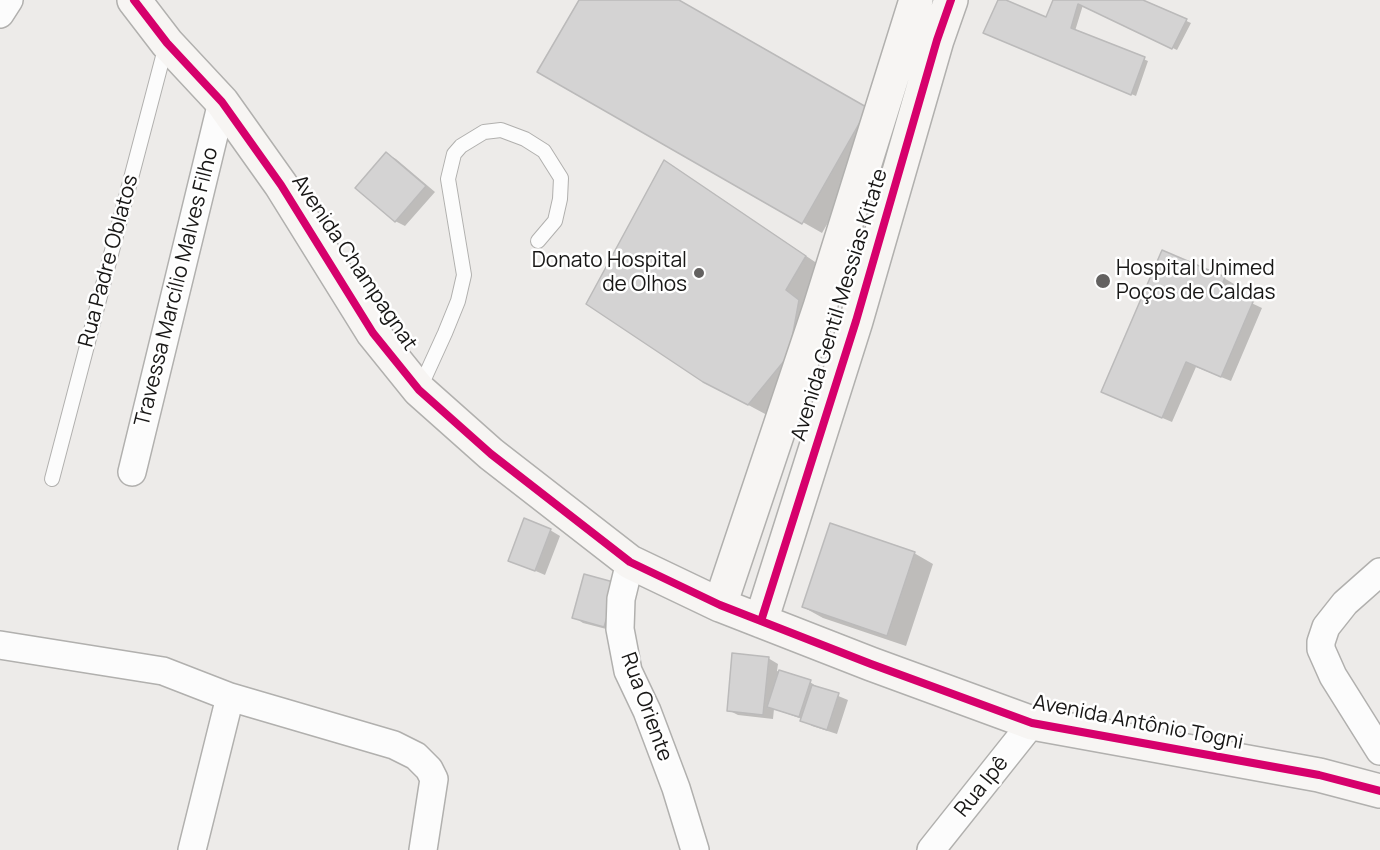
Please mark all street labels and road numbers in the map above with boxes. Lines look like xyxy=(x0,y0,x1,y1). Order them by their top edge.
street label: Travessa Marcílio Malves Filho xyxy=(130,145,224,429)
street label: Avenida Gentil Messias Kitate xyxy=(787,166,893,444)
street label: Avenida Champagnat xyxy=(286,170,422,356)
street label: Rua Padre Oblatos xyxy=(74,172,144,350)
street label: Rua Oriente xyxy=(615,649,677,765)
street label: Avenida Antônio Togni xyxy=(1031,690,1245,756)
street label: Rua Ipê xyxy=(950,751,1014,823)

